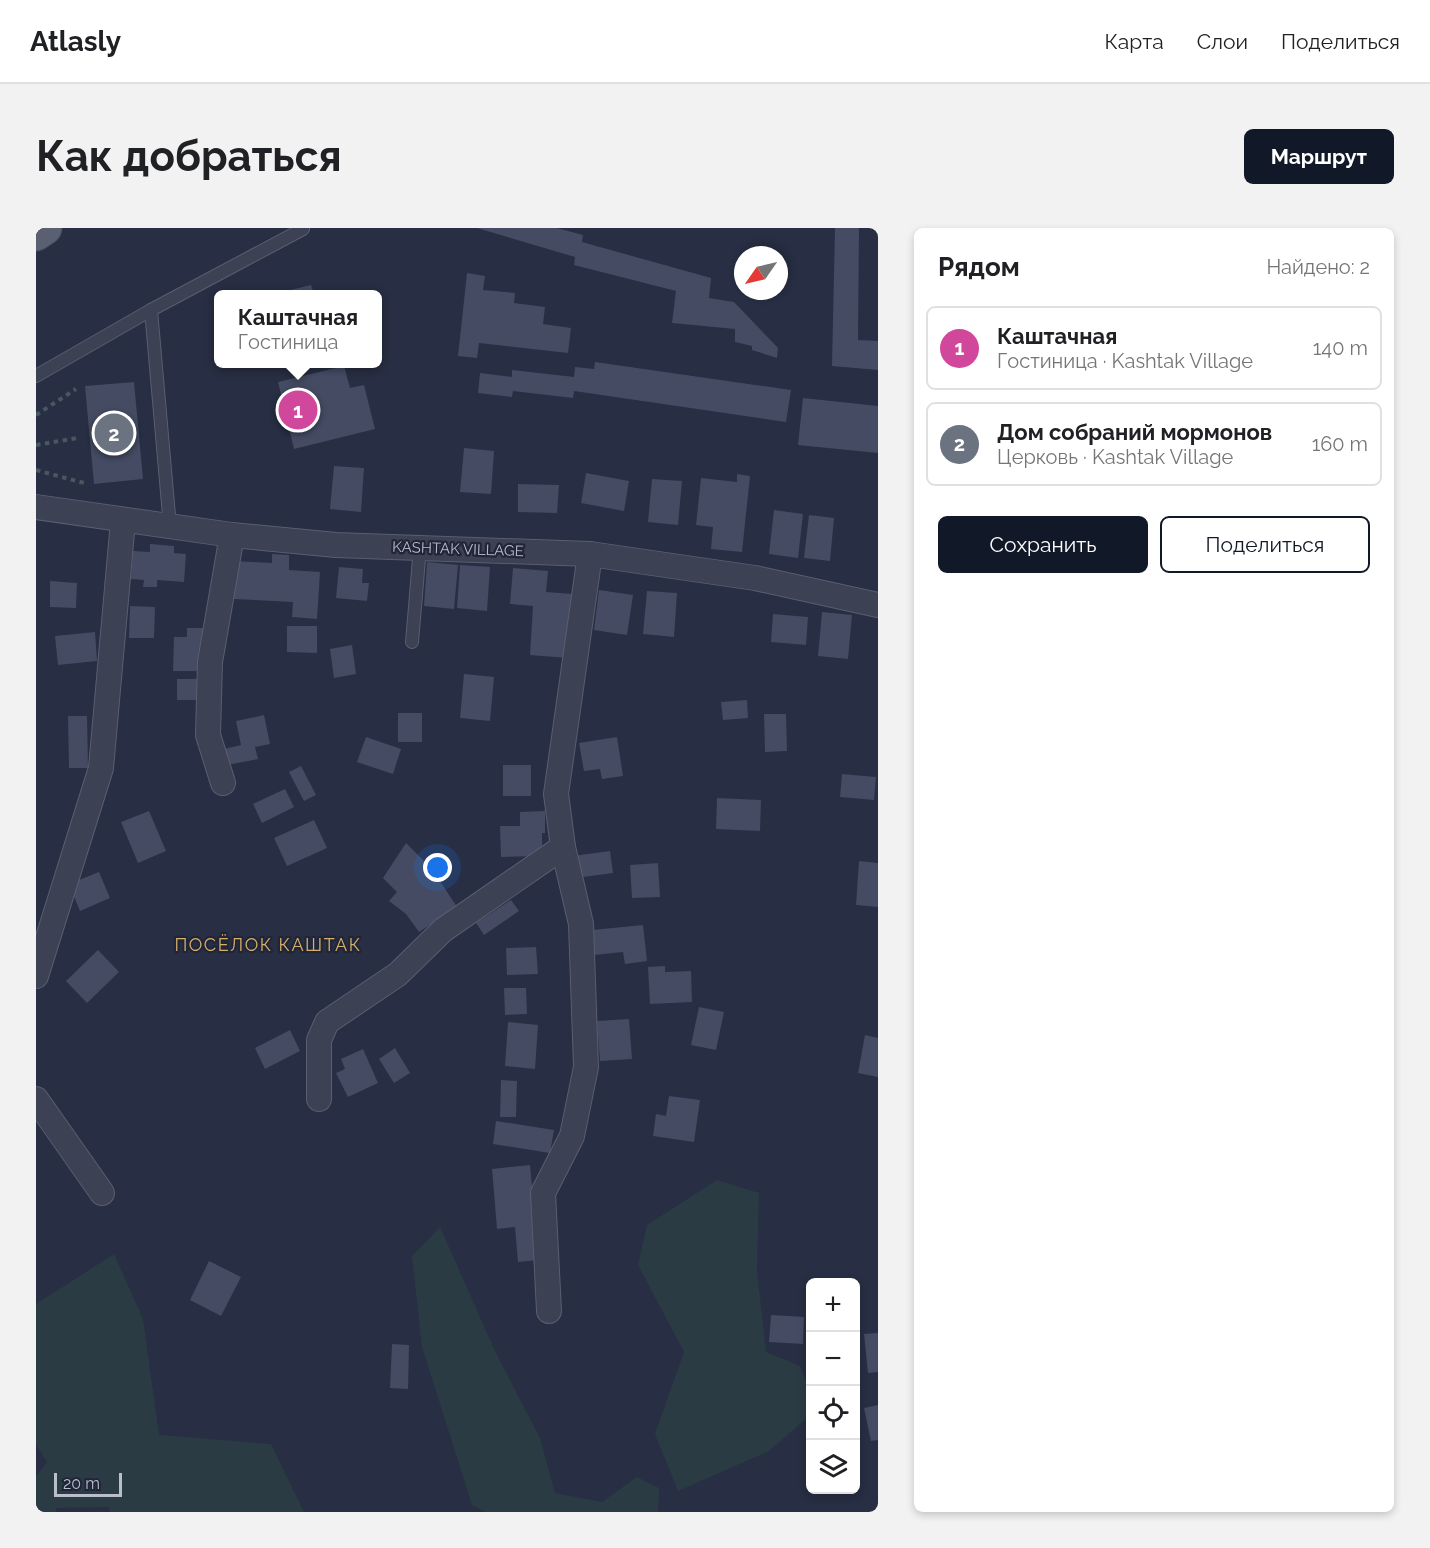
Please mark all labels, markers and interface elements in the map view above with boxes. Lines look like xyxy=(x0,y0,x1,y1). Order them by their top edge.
text: Atlasly xyxy=(30,25,121,58)
text: Карта xyxy=(1105,29,1164,54)
text: Слои xyxy=(1197,29,1248,54)
text: Поделиться xyxy=(1281,29,1400,54)
button: Маршрут xyxy=(1244,129,1394,184)
text: Как добраться xyxy=(36,132,342,181)
north arrow xyxy=(734,246,788,300)
text: Рядом xyxy=(938,252,1020,282)
text: Найдено: 2 xyxy=(1266,255,1370,279)
popup xyxy=(214,290,382,368)
text: Каштачная xyxy=(238,304,358,330)
text: Каштачная xyxy=(997,323,1117,349)
text: Гостиница xyxy=(238,330,338,354)
text: 1 xyxy=(955,336,964,360)
text: 140 m xyxy=(1313,336,1368,360)
text: Гостиница · Kashtak Village xyxy=(997,349,1253,373)
pin: 1 xyxy=(278,388,318,432)
pin: 2 xyxy=(94,410,134,456)
text: Дом собраний мормонов xyxy=(997,419,1272,445)
text: 2 xyxy=(954,432,965,456)
text: 160 m xyxy=(1312,432,1368,456)
text: Церковь · Kashtak Village xyxy=(997,445,1233,469)
button: Сохранить xyxy=(938,516,1148,573)
button: Поделиться xyxy=(1160,516,1370,573)
street label: KASHTAK VILLAGE xyxy=(392,538,524,560)
your location xyxy=(423,853,452,882)
district label: ПОСЁЛОК КАШТАК xyxy=(174,934,362,955)
map controls xyxy=(806,1278,860,1494)
button: + xyxy=(806,1278,860,1332)
button: − xyxy=(806,1332,860,1386)
button: locate xyxy=(806,1386,860,1440)
button: layers xyxy=(806,1440,860,1494)
scale bar xyxy=(54,1470,122,1498)
text: 20 m xyxy=(63,1474,100,1493)

